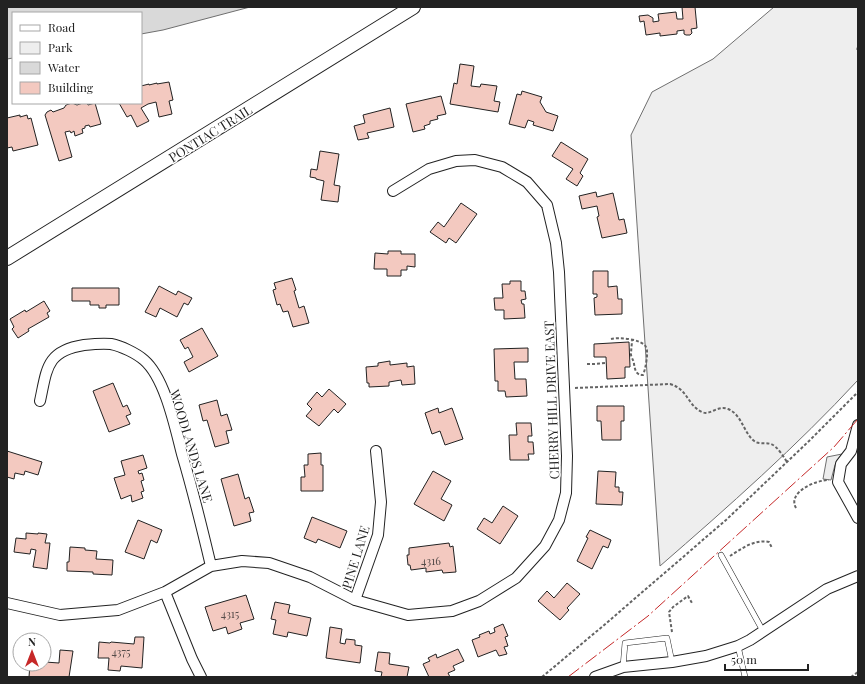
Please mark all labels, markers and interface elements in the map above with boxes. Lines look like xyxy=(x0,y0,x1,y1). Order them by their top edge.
legend xyxy=(12,12,142,104)
text: Road xyxy=(48,19,75,35)
text: Park xyxy=(48,39,73,55)
text: Water xyxy=(47,59,81,75)
text: Building xyxy=(48,79,94,95)
street label: PONTIAC TRAIL xyxy=(165,100,255,165)
street label: CHERRY HILL DRIVE EAST xyxy=(540,320,562,480)
street label: WOODLANDS LANE xyxy=(166,387,217,505)
street label: PINE LANE xyxy=(337,523,373,591)
house number: 4316 xyxy=(421,553,441,568)
house number: 4315 xyxy=(221,606,240,621)
north arrow xyxy=(12,632,52,672)
text: N xyxy=(28,634,36,649)
house number: 4375 xyxy=(111,644,131,659)
scale bar xyxy=(725,646,808,672)
text: 50 m xyxy=(731,651,757,667)

